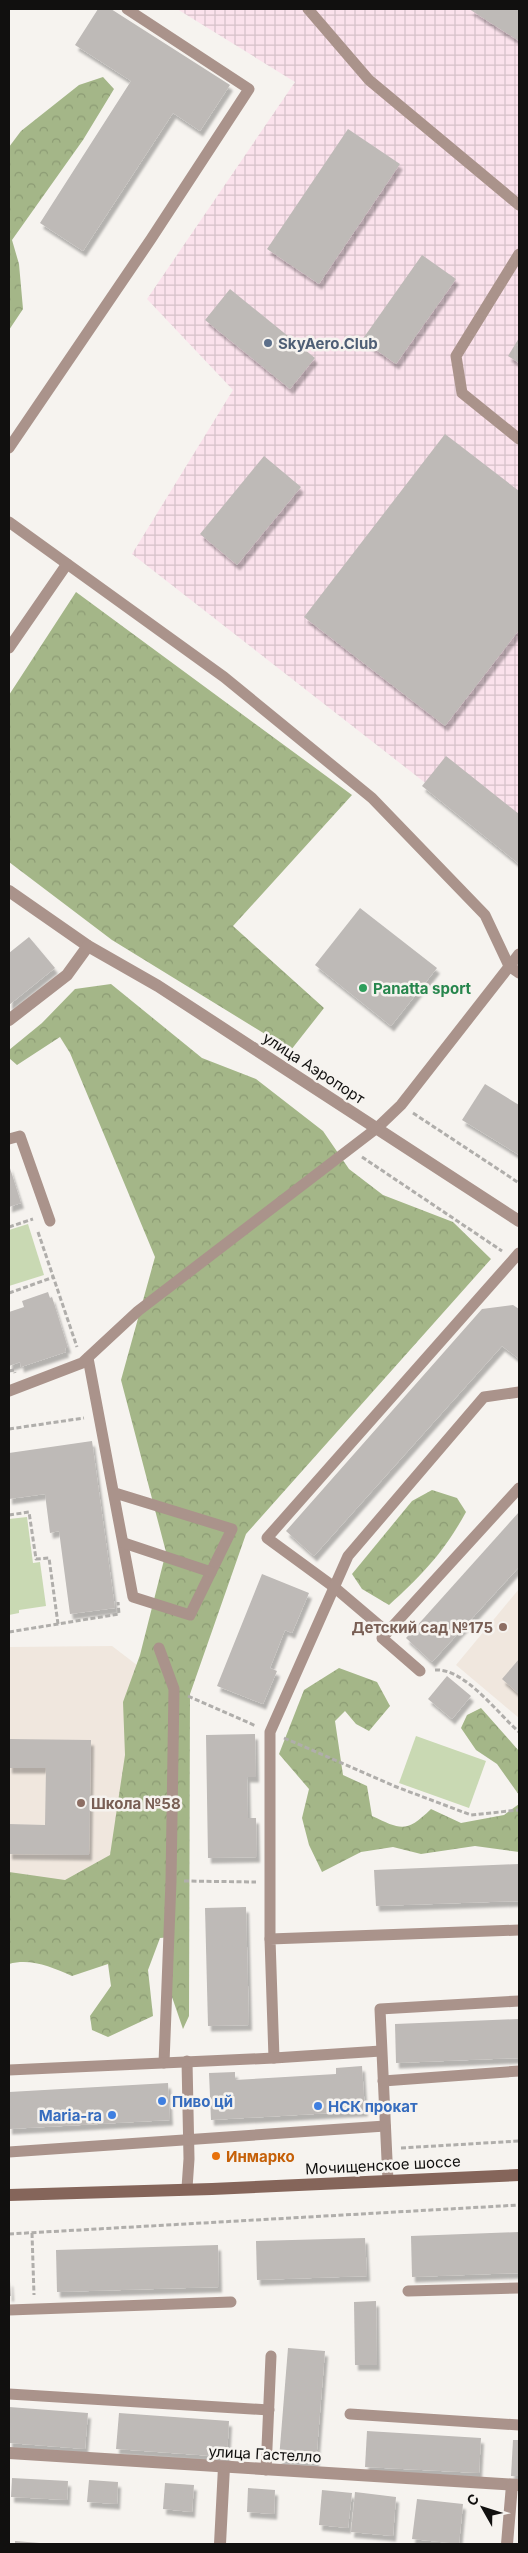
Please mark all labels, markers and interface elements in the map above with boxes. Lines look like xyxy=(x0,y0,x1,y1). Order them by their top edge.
place label: SkyAero.Club xyxy=(278,334,378,353)
marker: SkyAero.Club xyxy=(262,337,274,349)
place label: Panatta sport xyxy=(373,979,472,998)
marker: Panatta sport xyxy=(357,982,369,994)
street label: улица Аэропорт xyxy=(259,1028,369,1108)
place label: Детский сад №175 xyxy=(352,1618,493,1637)
marker: Детский сад №175 xyxy=(497,1621,509,1633)
place label: Школа №58 xyxy=(91,1794,181,1813)
marker: Школа №58 xyxy=(75,1797,87,1809)
place label: Пиво цй xyxy=(172,2092,233,2111)
marker: Пиво цй xyxy=(156,2095,168,2107)
place label: НСК прокат xyxy=(328,2097,418,2116)
marker: НСК прокат xyxy=(312,2100,324,2112)
place label: Maria-ra xyxy=(39,2106,102,2125)
marker: Maria-ra xyxy=(106,2109,118,2121)
place label: Инмарко xyxy=(226,2147,295,2166)
marker: Инмарко xyxy=(210,2150,222,2162)
street label: Мочищенское шоссе xyxy=(305,2151,461,2179)
street label: улица Гастелло xyxy=(208,2442,322,2466)
north arrow xyxy=(458,2483,508,2533)
text: С xyxy=(463,2490,482,2509)

